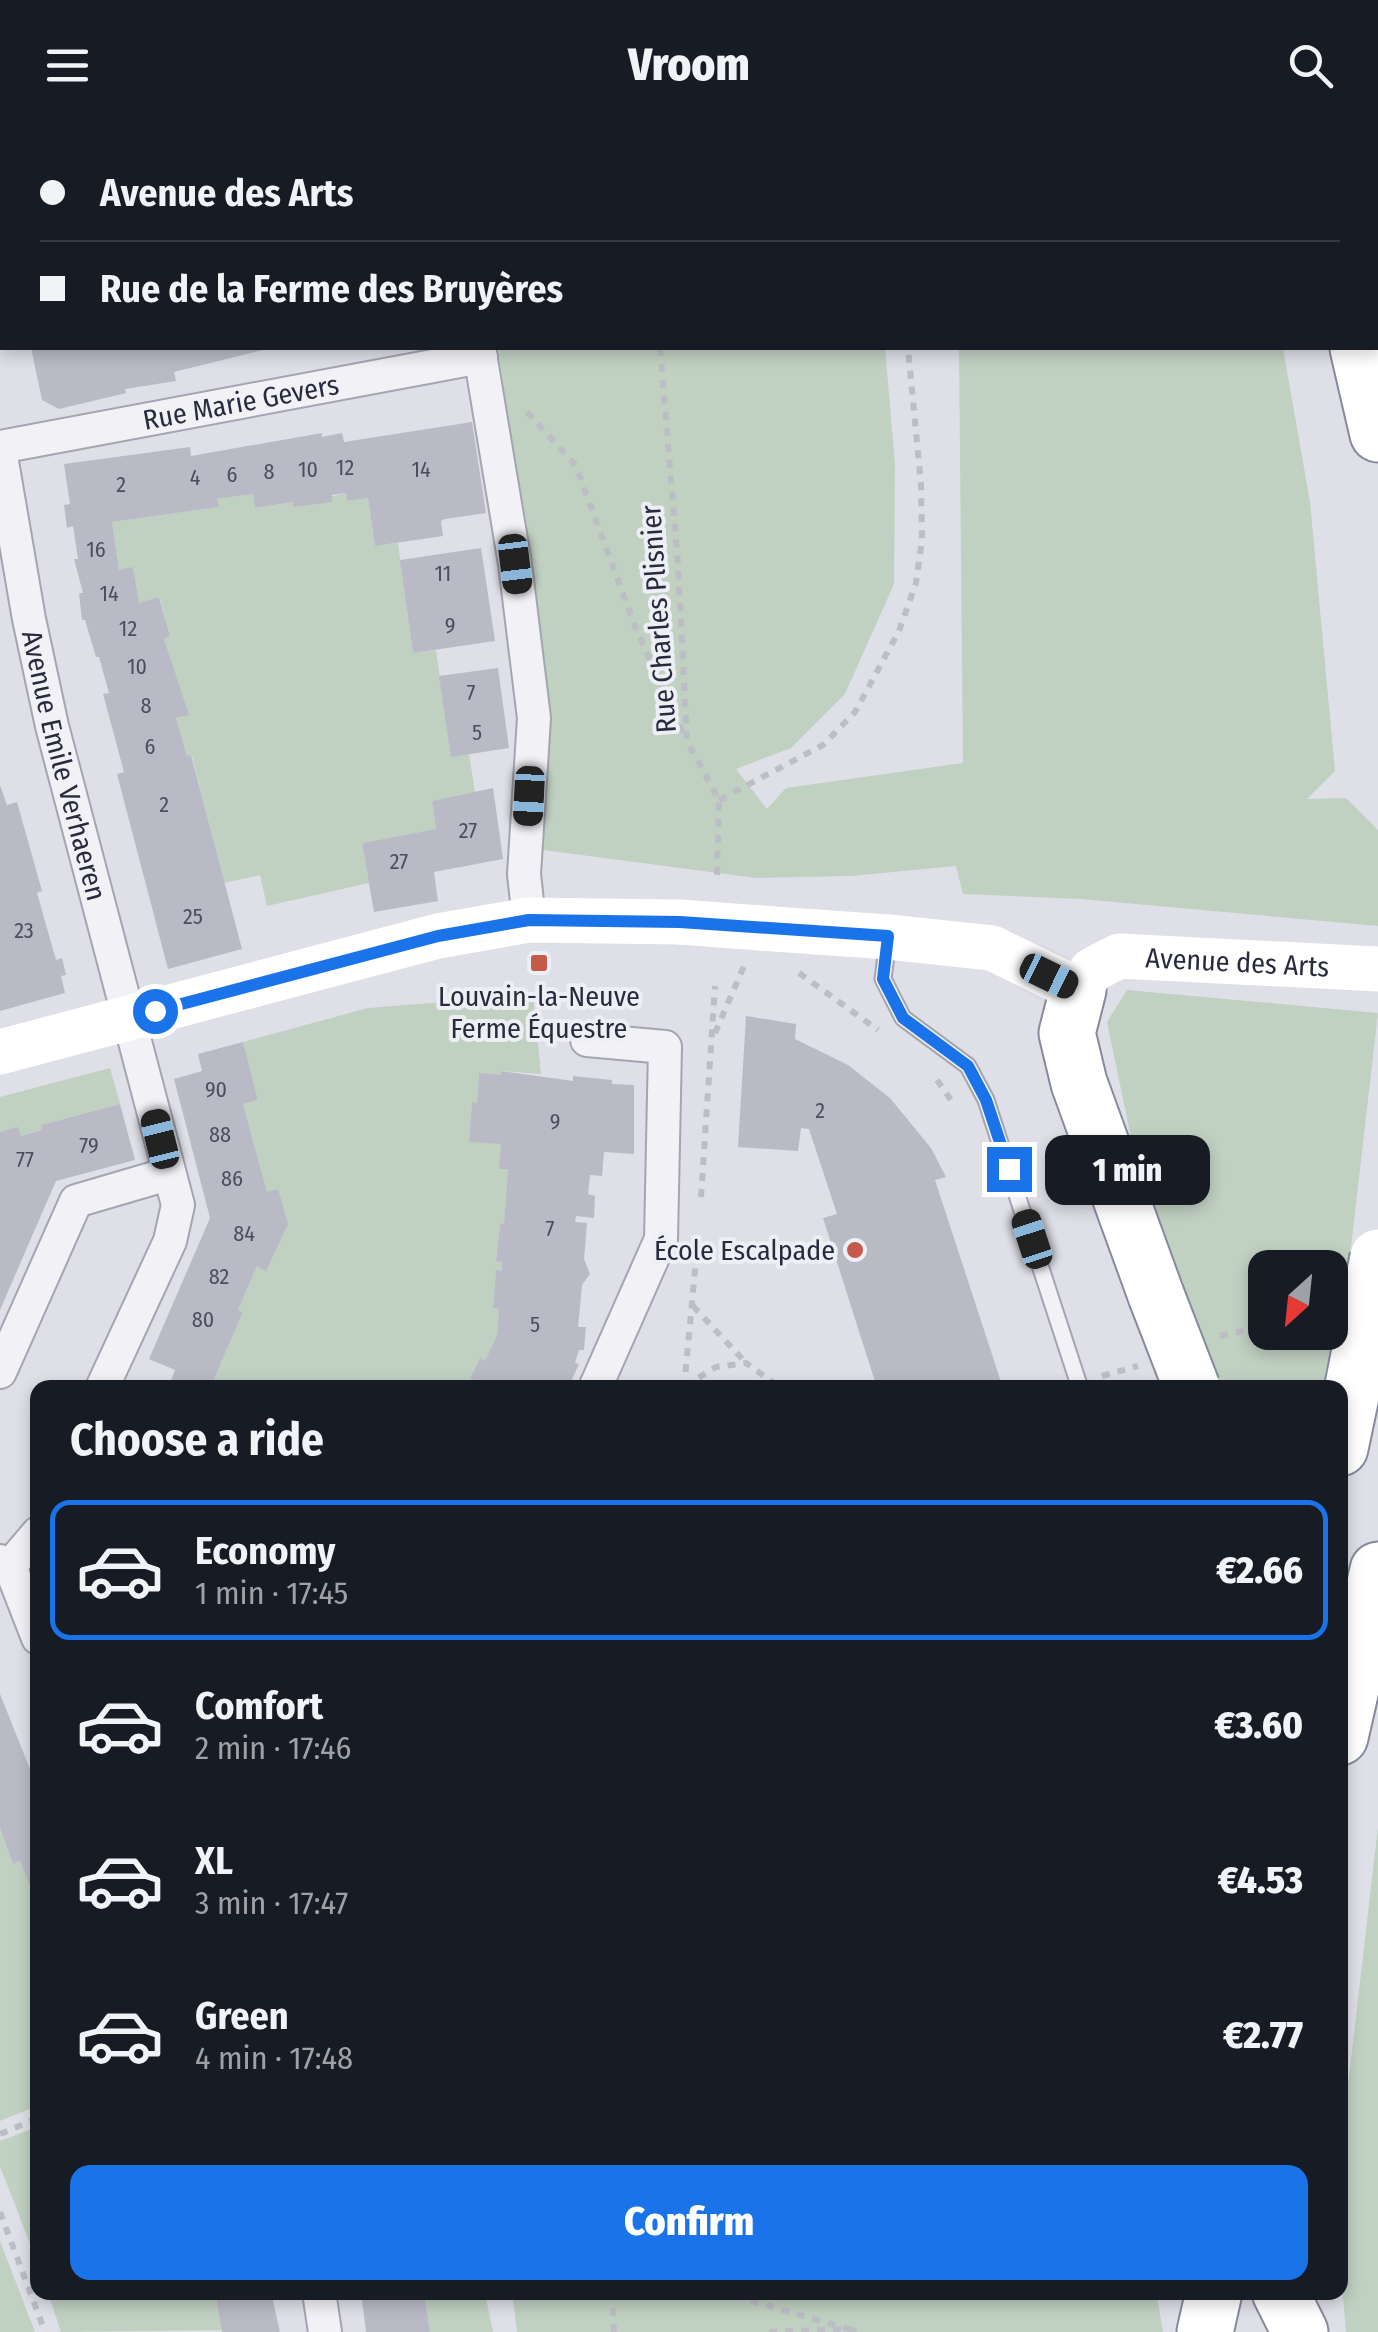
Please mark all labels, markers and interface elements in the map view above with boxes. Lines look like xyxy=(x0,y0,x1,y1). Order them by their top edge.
icon: menu xyxy=(40,38,95,93)
text: Vroom xyxy=(628,38,750,92)
icon: search xyxy=(1283,38,1338,93)
text: Avenue des Arts xyxy=(100,170,353,216)
text: Rue de la Ferme des Bruyères xyxy=(100,266,563,312)
street label: Rue Marie Gevers xyxy=(140,368,342,437)
house number: 12 xyxy=(336,454,354,481)
house number: 10 xyxy=(298,456,318,483)
house number: 14 xyxy=(411,456,431,483)
house number: 8 xyxy=(263,458,275,485)
house number: 6 xyxy=(227,461,238,488)
house number: 4 xyxy=(190,464,201,491)
house number: 2 xyxy=(116,471,126,498)
street label: Rue Charles Plisnier xyxy=(634,504,683,734)
car xyxy=(496,532,534,596)
house number: 16 xyxy=(86,536,106,563)
house number: 11 xyxy=(435,560,451,587)
house number: 14 xyxy=(99,580,119,607)
house number: 9 xyxy=(445,612,455,639)
house number: 12 xyxy=(119,615,137,642)
street label: Avenue Emile Verhaeren xyxy=(15,627,113,904)
house number: 10 xyxy=(127,653,147,680)
house number: 7 xyxy=(467,679,476,706)
house number: 8 xyxy=(140,692,152,719)
house number: 5 xyxy=(472,719,482,746)
house number: 6 xyxy=(145,733,156,760)
car xyxy=(512,765,546,827)
house number: 2 xyxy=(159,791,169,818)
house number: 27 xyxy=(459,817,477,844)
house number: 27 xyxy=(390,848,408,875)
house number: 25 xyxy=(183,903,203,930)
house number: 23 xyxy=(14,917,34,944)
street label: Avenue des Arts xyxy=(1145,941,1330,984)
car xyxy=(1015,949,1083,1003)
marker: Louvain-la-Neuve Ferme Équestre xyxy=(528,952,550,974)
place label: Louvain-la-Neuve Ferme Équestre xyxy=(438,980,640,1045)
route start xyxy=(133,989,178,1034)
house number: 90 xyxy=(205,1076,227,1103)
house number: 2 xyxy=(815,1097,825,1124)
car xyxy=(138,1106,182,1172)
house number: 9 xyxy=(550,1108,560,1135)
house number: 88 xyxy=(209,1121,231,1148)
house number: 79 xyxy=(79,1132,99,1159)
callout: 1 min xyxy=(1044,1134,1209,1204)
house number: 77 xyxy=(16,1146,34,1173)
route end xyxy=(987,1147,1032,1192)
text: 1 min xyxy=(1093,1151,1162,1189)
house number: 86 xyxy=(221,1165,243,1192)
car xyxy=(1008,1206,1056,1272)
house number: 7 xyxy=(546,1215,555,1242)
house number: 84 xyxy=(233,1220,255,1247)
place label: École Escalpade xyxy=(654,1234,835,1267)
marker: École Escalpade xyxy=(844,1239,866,1261)
north arrow xyxy=(1248,1250,1348,1350)
map controls xyxy=(1248,1250,1348,1350)
house number: 82 xyxy=(209,1263,229,1290)
house number: 80 xyxy=(192,1306,214,1333)
house number: 5 xyxy=(530,1311,540,1338)
text: Choose a ride xyxy=(70,1413,324,1467)
icon: car xyxy=(75,1525,165,1615)
text: Economy xyxy=(195,1528,335,1574)
text: €2.66 xyxy=(1216,1547,1303,1593)
text: 1 min · 17:45 xyxy=(195,1574,348,1612)
icon: car xyxy=(75,1680,165,1770)
text: Comfort xyxy=(195,1683,323,1729)
text: €3.60 xyxy=(1215,1702,1303,1748)
text: 2 min · 17:46 xyxy=(195,1729,351,1767)
icon: car xyxy=(75,1835,165,1925)
text: XL xyxy=(195,1838,233,1884)
text: €4.53 xyxy=(1218,1857,1303,1903)
text: 3 min · 17:47 xyxy=(195,1884,348,1922)
icon: car xyxy=(75,1990,165,2080)
text: Green xyxy=(195,1993,289,2039)
text: €2.77 xyxy=(1223,2012,1303,2058)
text: 4 min · 17:48 xyxy=(195,2039,353,2077)
button: Confirm xyxy=(70,2165,1308,2280)

